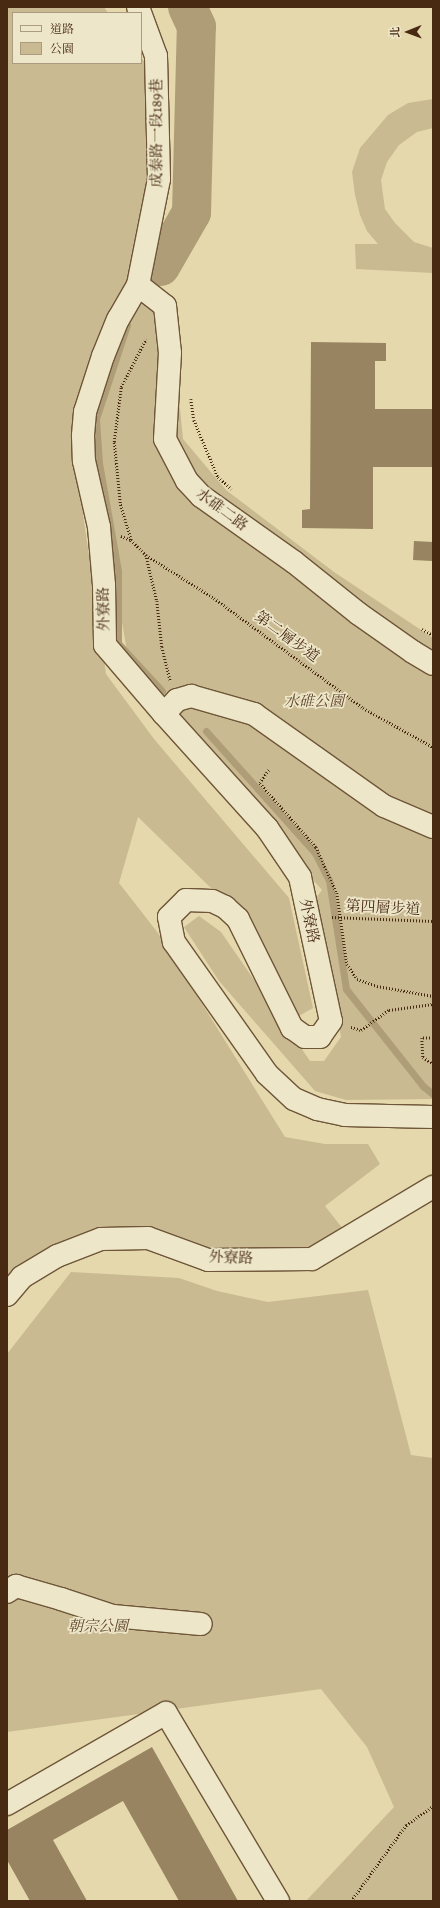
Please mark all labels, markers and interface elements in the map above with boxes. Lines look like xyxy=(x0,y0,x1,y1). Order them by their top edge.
legend xyxy=(12,12,142,64)
north arrow xyxy=(388,12,428,52)
text: 道路 xyxy=(50,21,74,37)
text: 北 xyxy=(388,27,403,38)
text: 公園 xyxy=(50,41,74,57)
street label: 成泰路一段189巷 xyxy=(148,78,166,188)
street label: 水碓二路 xyxy=(193,485,251,535)
street label: 外寮路 xyxy=(95,586,113,632)
street label: 第二層步道 xyxy=(251,608,323,666)
park label: 水碓公園 xyxy=(284,693,344,711)
street label: 外寮路 xyxy=(296,897,322,945)
street label: 第四層步道 xyxy=(345,897,421,919)
street label: 外寮路 xyxy=(208,1248,254,1268)
park label: 朝宗公園 xyxy=(68,1618,128,1636)

